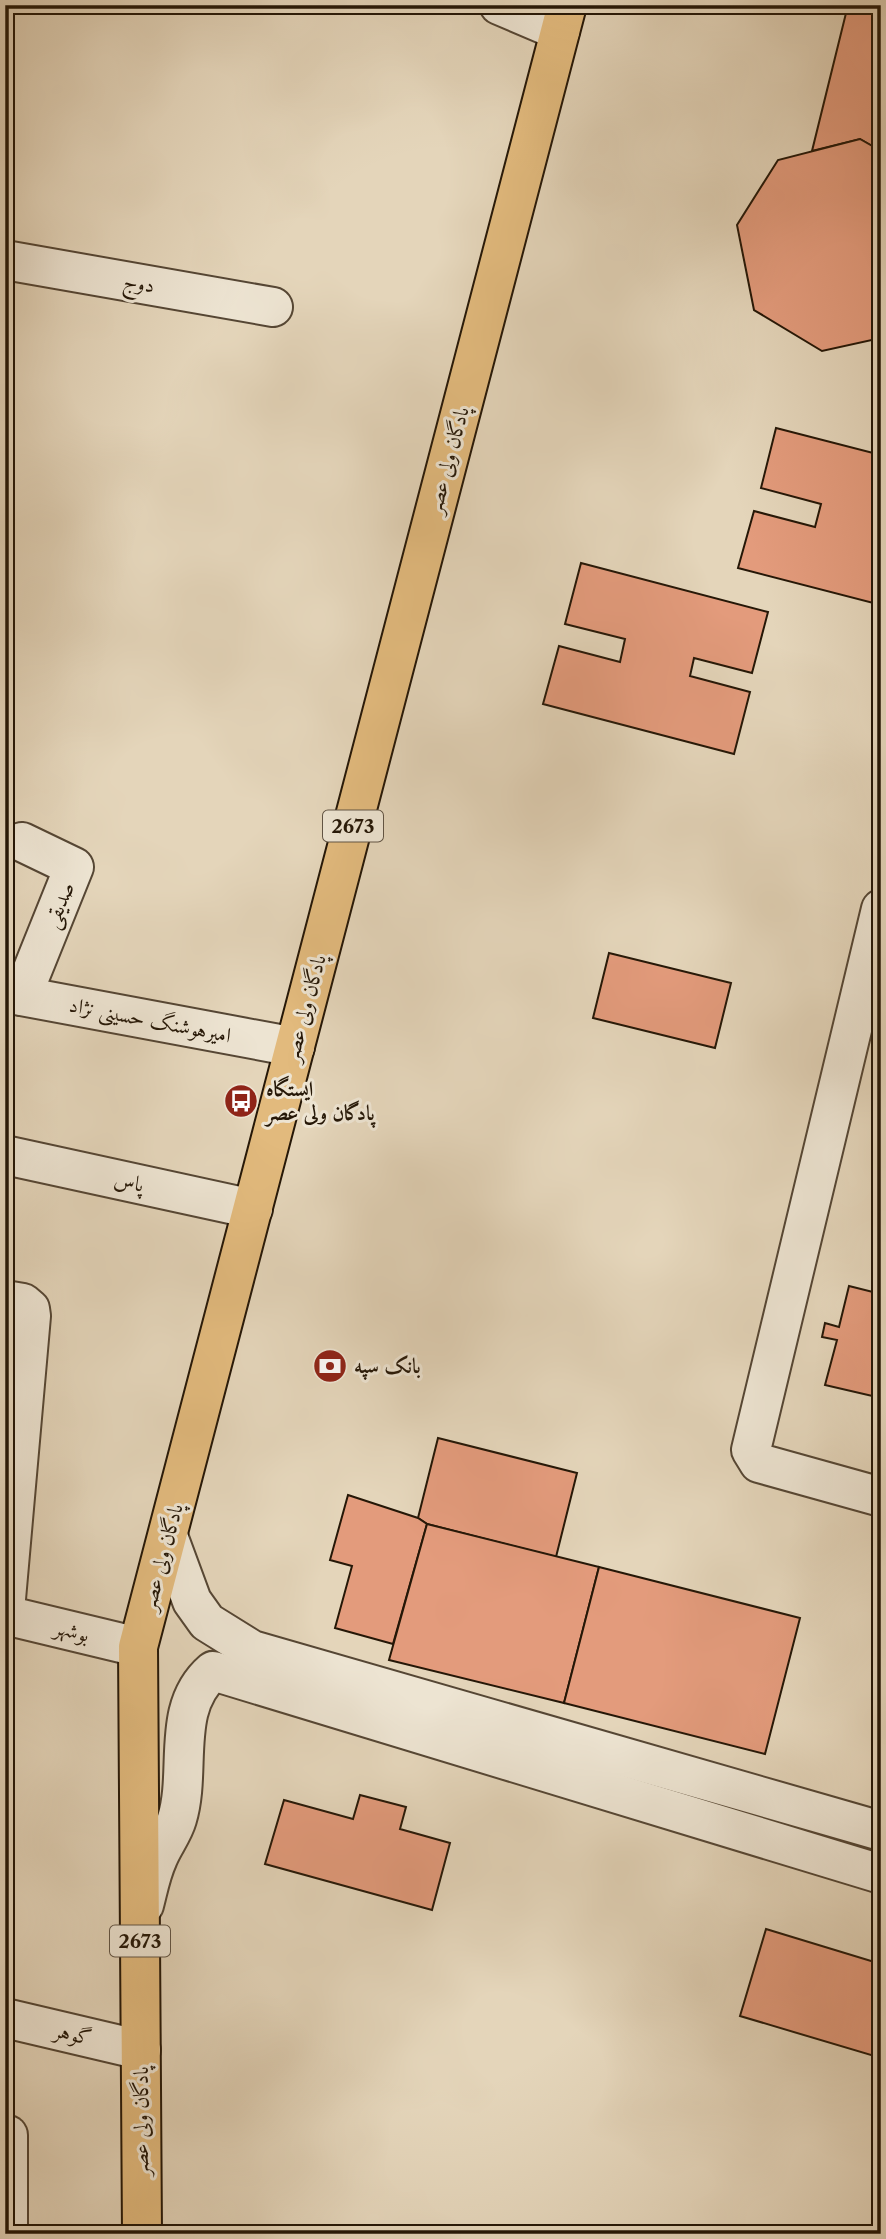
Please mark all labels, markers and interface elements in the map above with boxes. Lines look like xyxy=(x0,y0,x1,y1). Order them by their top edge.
street label: دوج xyxy=(120,267,157,304)
street label: پادگان ولی عصر xyxy=(421,403,477,519)
road number: 2673 xyxy=(323,810,383,842)
street label: صدیقی xyxy=(38,878,82,933)
street label: پادگان ولی عصر xyxy=(278,951,334,1067)
street label: امیرهوشنگ حسینی نژاد xyxy=(66,992,233,1050)
place label: ایستگاه پادگان ولی عصر xyxy=(263,1075,377,1128)
bus stop icon: ایستگاه پادگان ولی عصر xyxy=(222,1082,260,1120)
street label: پاس xyxy=(111,1166,147,1200)
bank icon: بانک سپه xyxy=(311,1347,349,1385)
place label: بانک سپه xyxy=(354,1353,421,1380)
street label: پادگان ولی عصر xyxy=(135,1500,191,1616)
street label: بوشهر xyxy=(50,1614,92,1649)
road number: 2673 xyxy=(110,1926,170,1956)
street label: گوهر xyxy=(50,2017,94,2051)
street label: پادگان ولی عصر xyxy=(128,2065,156,2178)

